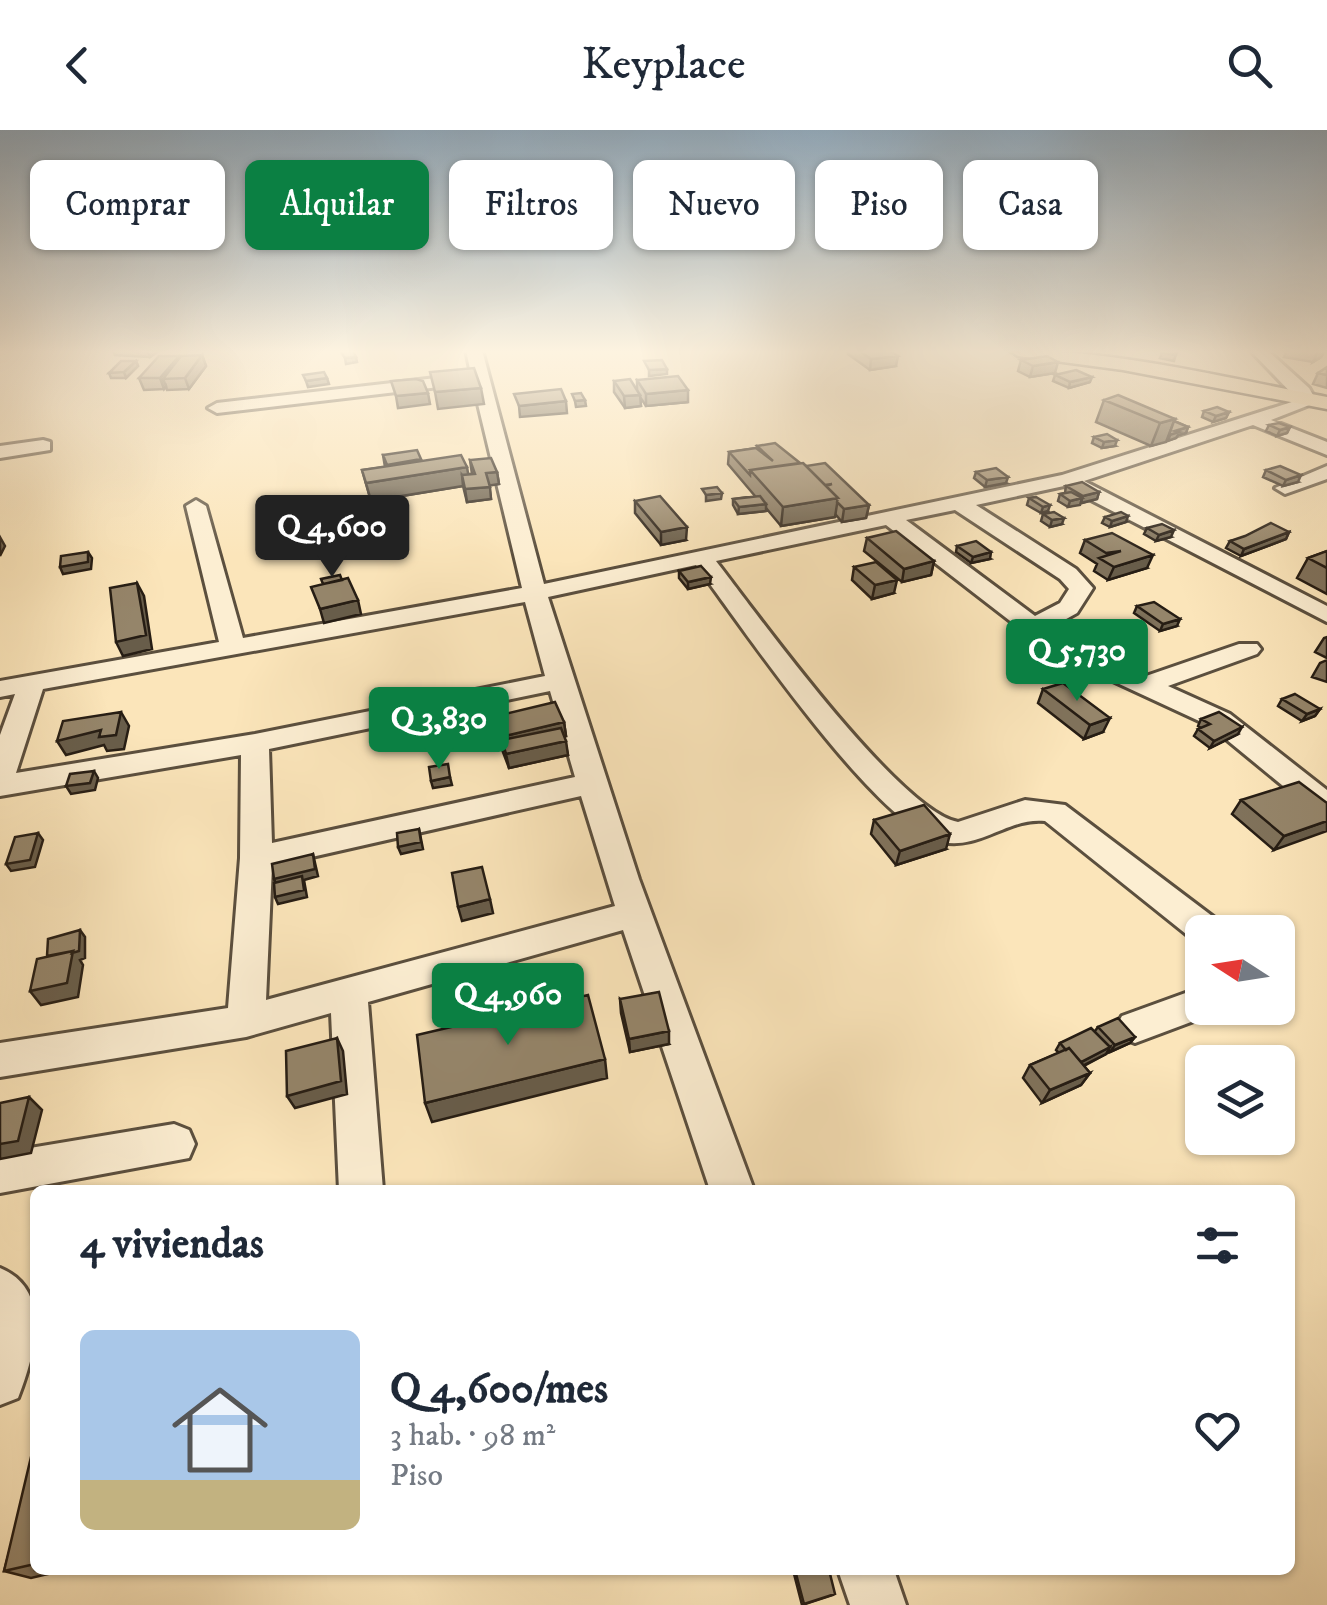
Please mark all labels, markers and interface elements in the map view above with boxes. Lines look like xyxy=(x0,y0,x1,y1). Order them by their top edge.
text: Keyplace xyxy=(581,37,746,93)
icon: back xyxy=(50,38,105,93)
icon: search xyxy=(1222,38,1277,93)
chip: Comprar xyxy=(30,160,225,250)
chip: Alquilar xyxy=(245,160,429,250)
chip: Filtros xyxy=(449,160,613,250)
chip: Nuevo xyxy=(633,160,795,250)
chip: Piso xyxy=(815,160,943,250)
chip: Casa xyxy=(963,160,1098,250)
pin: Q 4,600 xyxy=(240,495,424,580)
text: Q 4,600 xyxy=(277,507,387,547)
pin: Q 5,730 xyxy=(985,619,1169,704)
text: Q 5,730 xyxy=(1028,631,1126,671)
pin: Q 3,830 xyxy=(347,687,531,772)
text: Q 3,830 xyxy=(391,699,487,739)
north arrow xyxy=(1185,915,1295,1025)
map controls xyxy=(1185,915,1295,1155)
pin: Q 4,960 xyxy=(416,963,600,1048)
text: Q 4,960 xyxy=(454,975,562,1015)
button: layers xyxy=(1185,1045,1295,1155)
icon: filters xyxy=(1190,1218,1245,1273)
text: 4 viviendas xyxy=(80,1219,264,1271)
text: Q 4,600/mes xyxy=(390,1364,608,1416)
icon: home xyxy=(160,1370,280,1490)
icon: heart xyxy=(1190,1403,1245,1458)
text: 3 hab. · 98 m² xyxy=(390,1416,555,1456)
text: Piso xyxy=(390,1456,443,1496)

